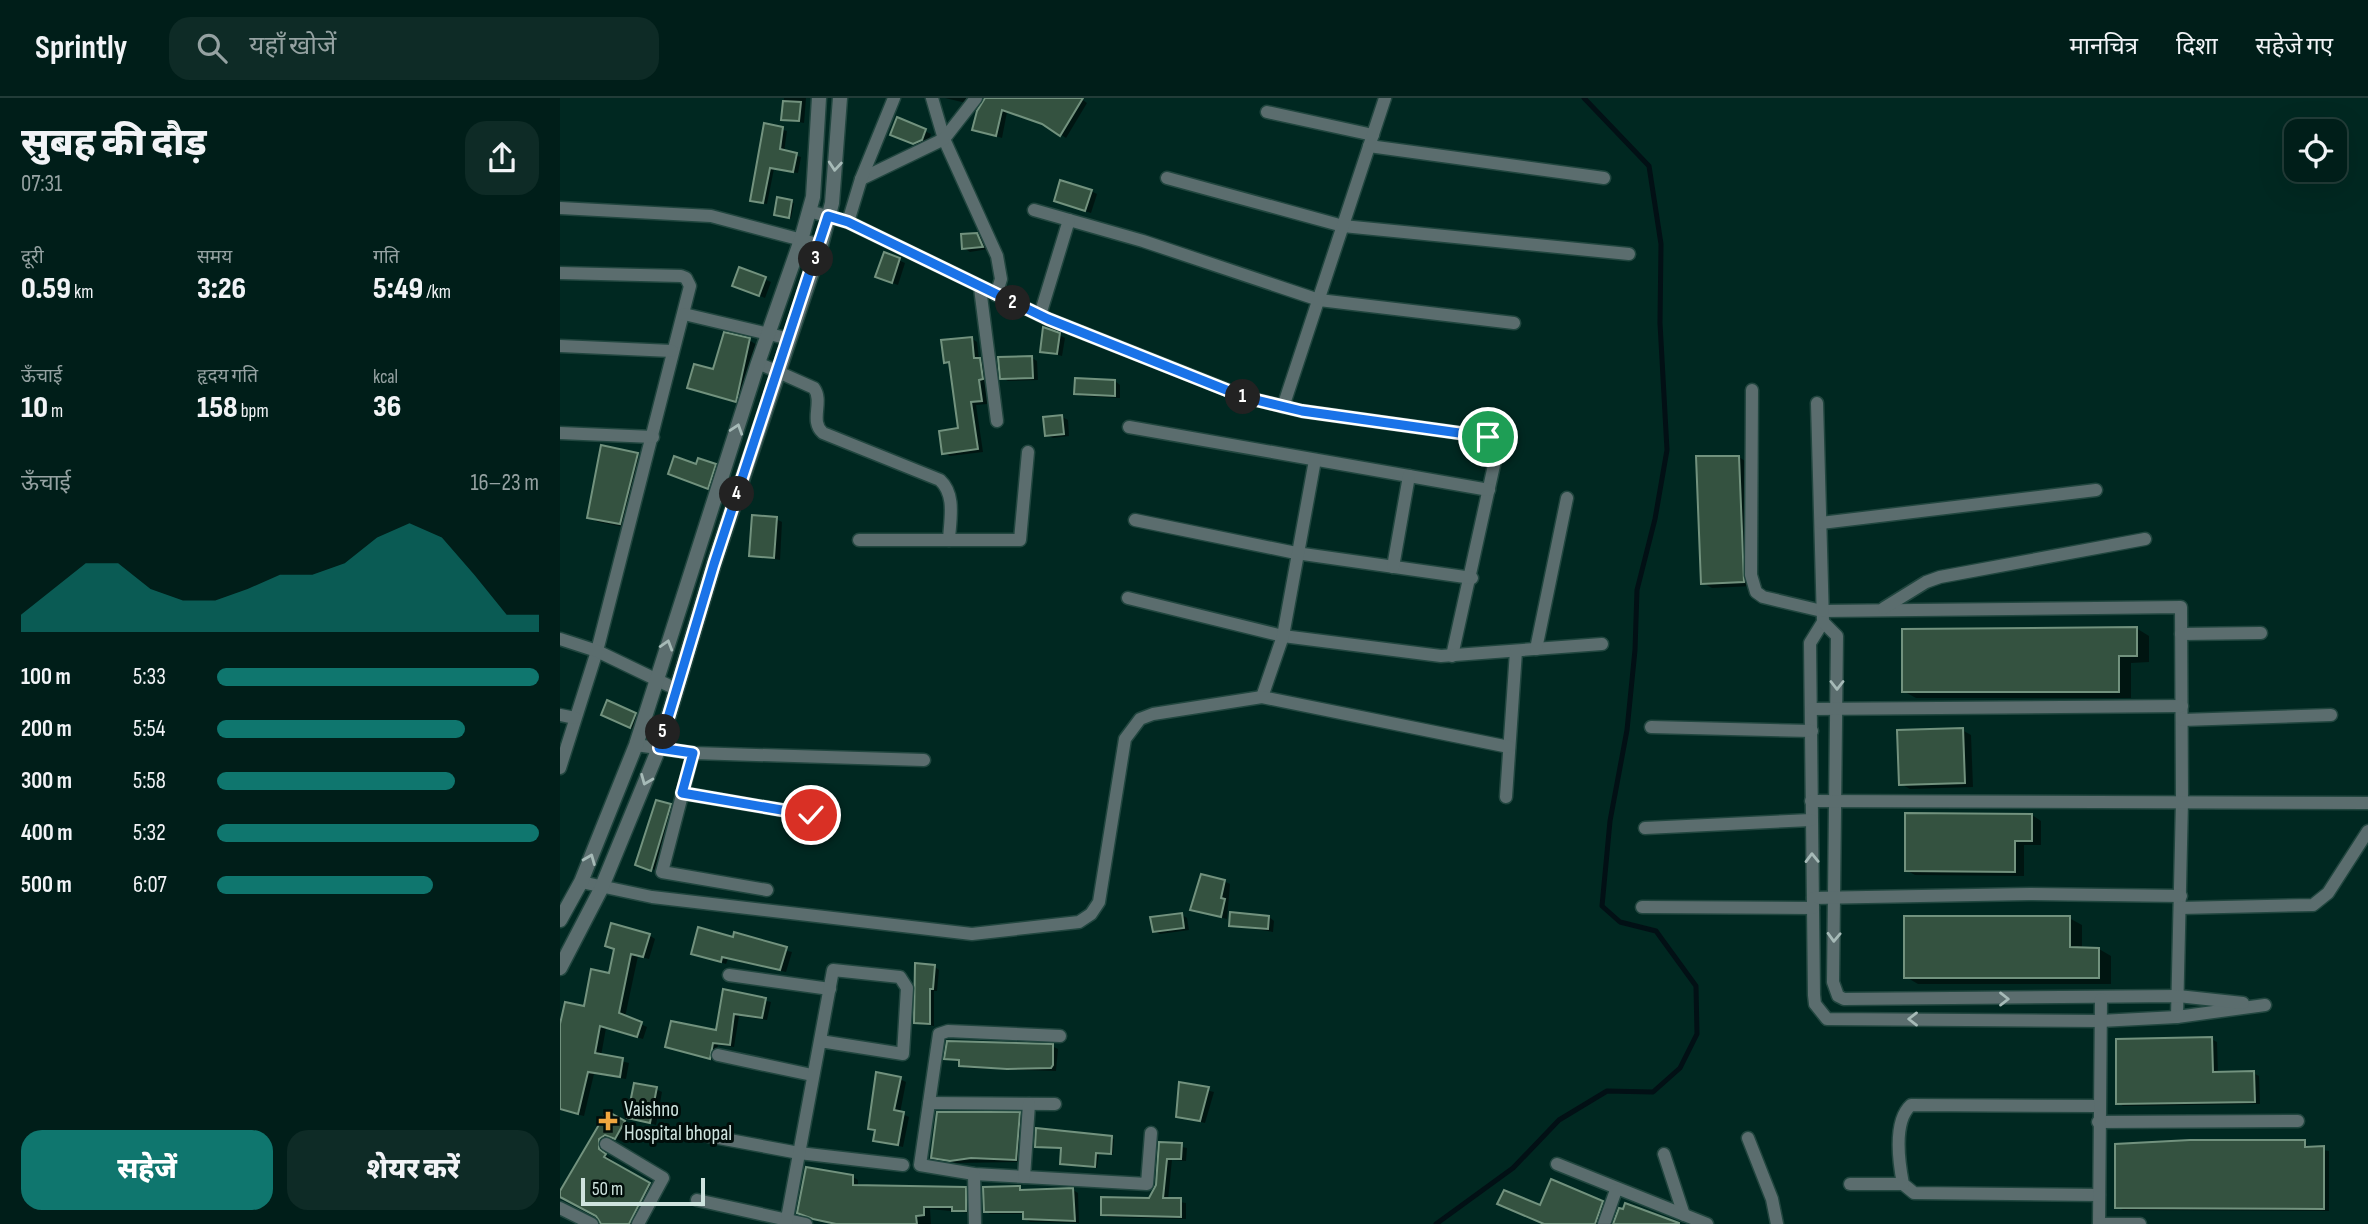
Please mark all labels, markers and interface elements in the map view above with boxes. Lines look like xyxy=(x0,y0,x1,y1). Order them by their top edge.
search box xyxy=(169,17,659,80)
text: Sprintly xyxy=(35,28,127,68)
icon: search xyxy=(193,29,231,67)
text: यहाँ खोजें xyxy=(249,31,336,62)
text: मानचित्र xyxy=(2070,32,2138,61)
text: दिशा xyxy=(2176,32,2218,61)
text: सहेजे गए xyxy=(2256,32,2333,61)
map controls xyxy=(2284,119,2347,182)
button: locate xyxy=(2284,119,2347,182)
text: सुबह की दौड़ xyxy=(21,121,207,166)
button: share xyxy=(465,121,539,195)
one-way arrow xyxy=(828,161,843,172)
text: 07:31 xyxy=(21,170,62,198)
pin: 3 xyxy=(798,242,834,276)
text: दूरी xyxy=(21,246,44,269)
text: समय xyxy=(197,246,232,269)
text: गति xyxy=(373,246,399,269)
text: 3 xyxy=(811,247,820,270)
text: 0.59 xyxy=(21,271,71,307)
text: 3:26 xyxy=(197,271,246,307)
text: 5:49 xyxy=(373,271,423,307)
text: km xyxy=(71,281,93,304)
text: /km xyxy=(423,281,451,304)
pin: 2 xyxy=(995,286,1030,320)
text: 2 xyxy=(1008,291,1017,314)
text: ऊँचाई xyxy=(21,365,62,388)
text: हृदय गति xyxy=(197,365,258,388)
text: kcal xyxy=(373,366,398,389)
pin: 1 xyxy=(1226,380,1260,414)
text: 1 xyxy=(1239,385,1246,408)
text: 36 xyxy=(373,389,401,425)
text: 10 xyxy=(21,390,48,426)
text: 158 xyxy=(197,390,238,426)
text: m xyxy=(48,400,63,423)
text: bpm xyxy=(238,400,269,423)
pin xyxy=(1458,407,1518,467)
icon: arrive xyxy=(1469,418,1507,456)
one-way arrow xyxy=(729,423,743,435)
text: ऊँचाई xyxy=(21,469,71,497)
text: 16–23 m xyxy=(470,469,539,497)
pin: 4 xyxy=(720,476,754,512)
text: 4 xyxy=(732,482,741,505)
one-way arrow xyxy=(659,640,674,652)
text: 100 m xyxy=(21,663,71,691)
text: 5:33 xyxy=(133,663,166,691)
one-way arrow xyxy=(1829,680,1845,690)
pin: 5 xyxy=(646,714,680,750)
text: 200 m xyxy=(21,715,72,743)
text: 5:54 xyxy=(133,715,165,743)
text: 5 xyxy=(658,720,667,743)
text: 300 m xyxy=(21,767,72,795)
text: 5:58 xyxy=(133,767,166,795)
one-way arrow xyxy=(640,774,654,786)
pin xyxy=(781,785,841,845)
icon: check xyxy=(792,796,830,834)
text: 400 m xyxy=(21,819,72,847)
text: 5:32 xyxy=(133,819,166,847)
one-way arrow xyxy=(1804,852,1820,863)
one-way arrow xyxy=(582,854,596,866)
text: 500 m xyxy=(21,871,72,899)
text: 6:07 xyxy=(133,871,167,899)
one-way arrow xyxy=(1826,932,1842,942)
one-way arrow xyxy=(2000,991,2010,1007)
one-way arrow xyxy=(1907,1011,1918,1027)
place label: Vaishno Hospital bhopal xyxy=(624,1097,732,1146)
marker: Vaishno Hospital bhopal xyxy=(598,1111,618,1131)
button: सहेजें xyxy=(21,1130,273,1210)
button: शेयर करें xyxy=(287,1130,539,1210)
scale bar xyxy=(581,1175,705,1207)
text: 50 m xyxy=(592,1178,623,1201)

